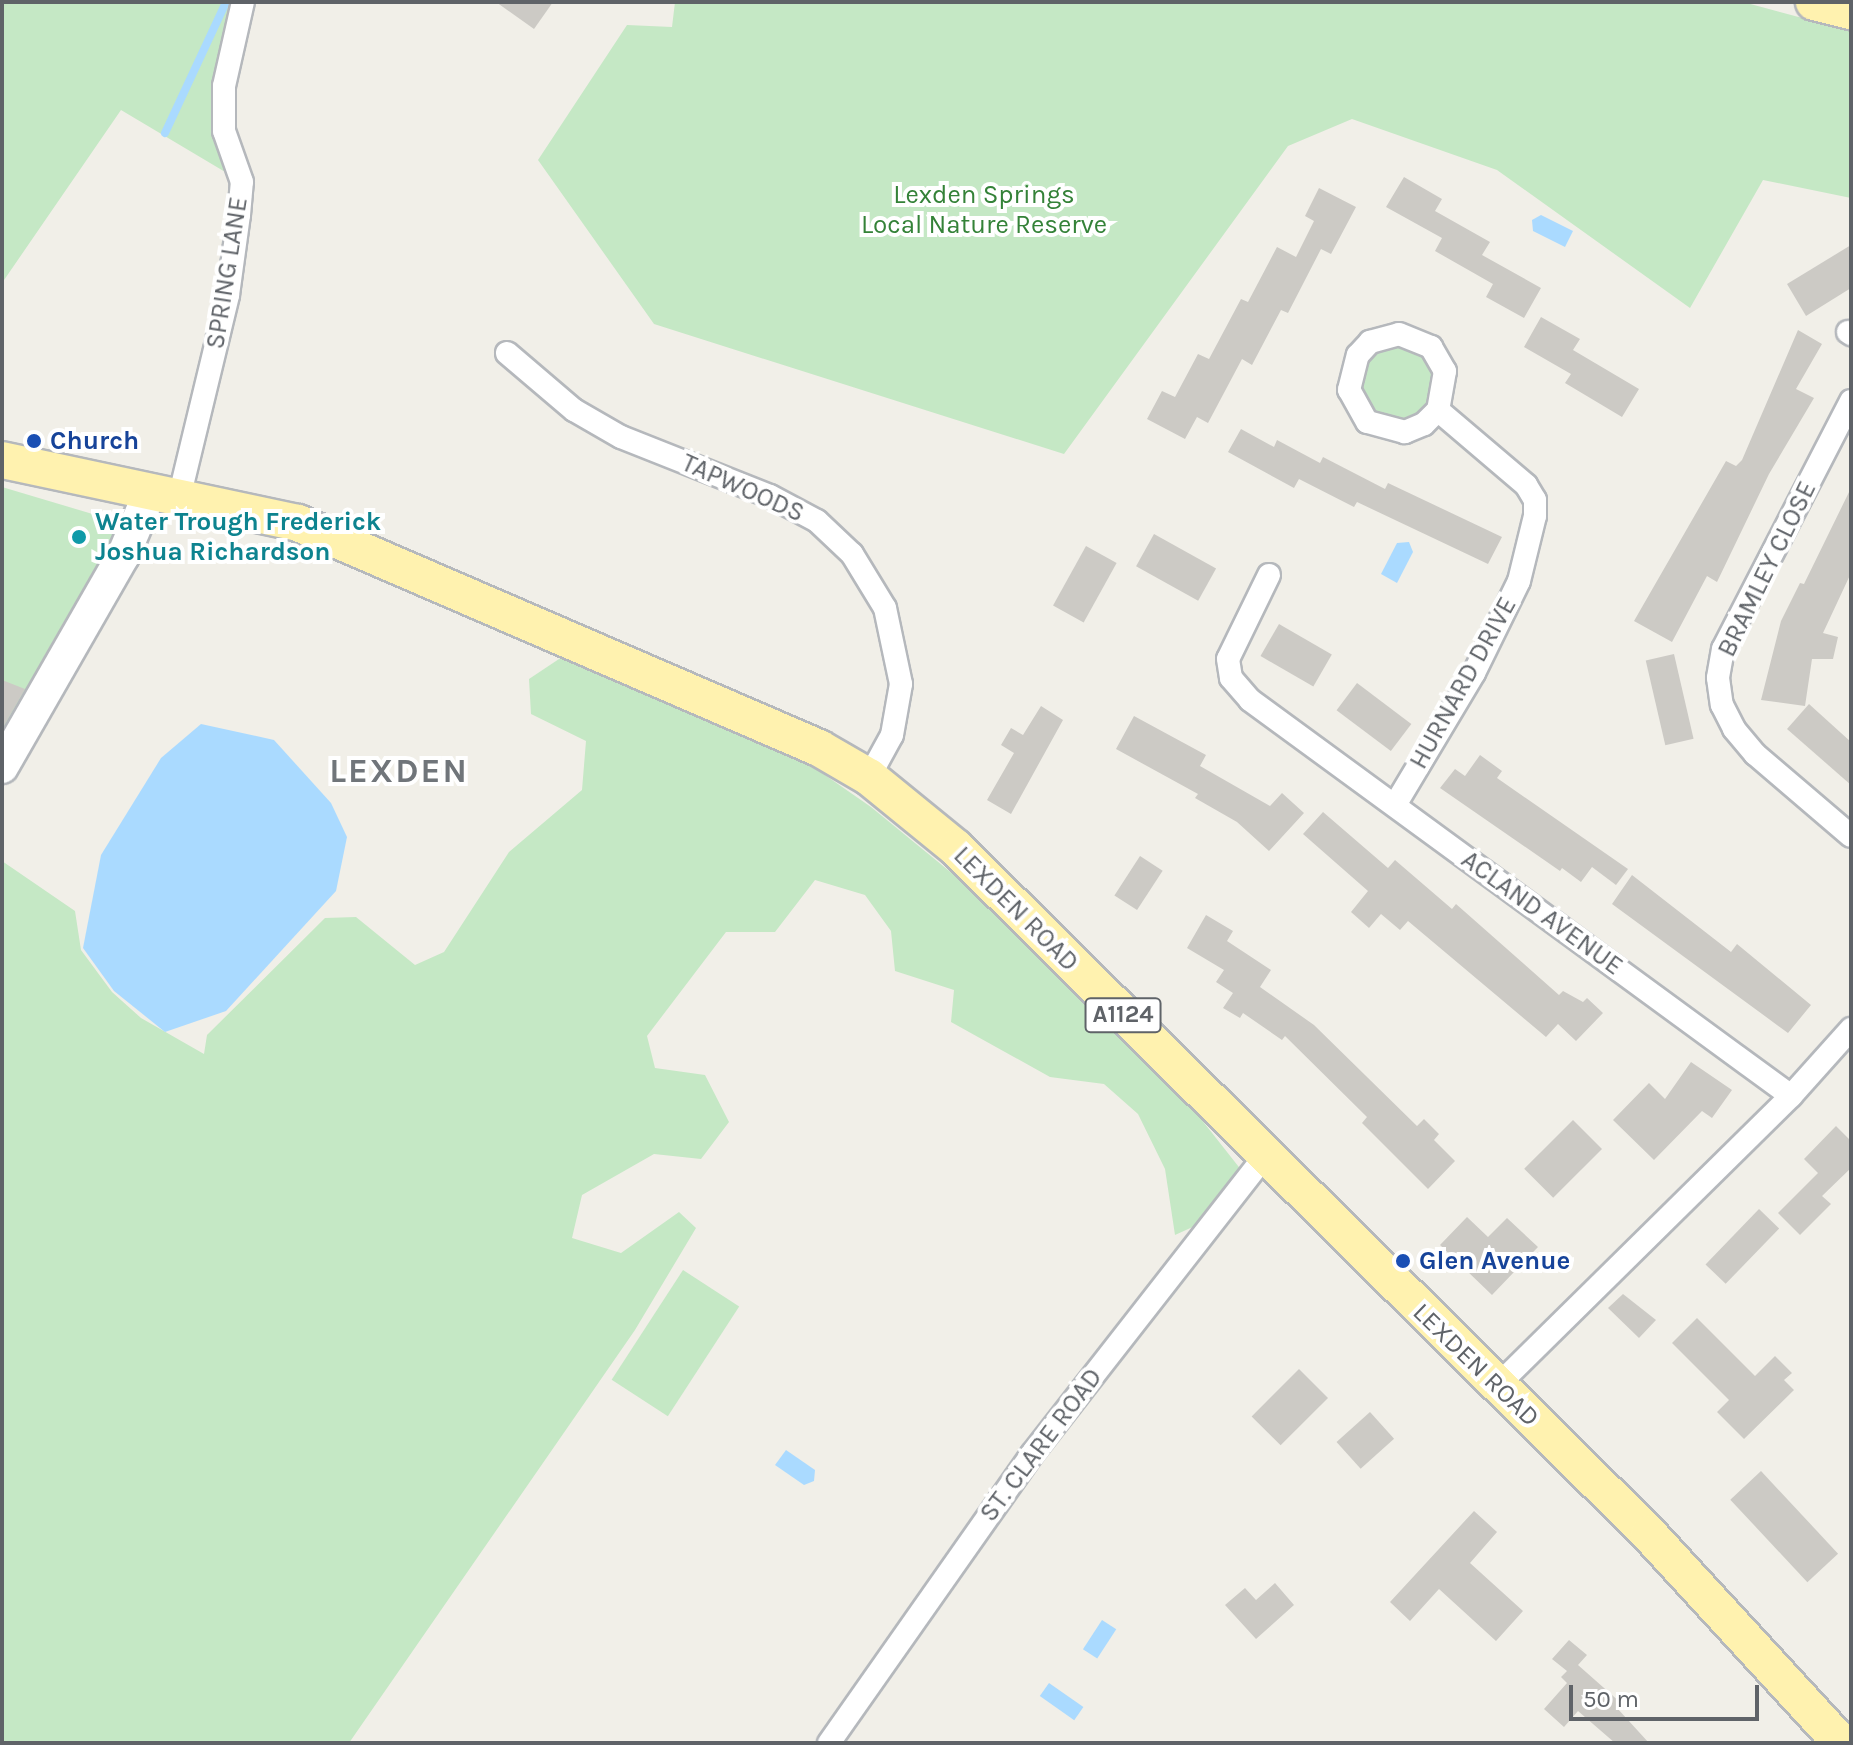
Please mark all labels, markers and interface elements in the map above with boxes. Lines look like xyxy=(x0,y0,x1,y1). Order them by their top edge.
park label: Lexden Springs Local Nature Reserve xyxy=(861,179,1107,240)
street label: SPRING LANE xyxy=(200,195,254,351)
place label: Church xyxy=(50,425,139,457)
marker: Church xyxy=(25,432,43,450)
street label: TAPWOODS xyxy=(677,447,809,529)
street label: BRAMLEY CLOSE xyxy=(1711,476,1823,662)
place label: Water Trough Frederick Joshua Richardson xyxy=(95,506,381,568)
marker: Water Trough Frederick Joshua Richardson xyxy=(70,528,88,546)
street label: HURNARD DRIVE xyxy=(1403,592,1523,774)
district label: LEXDEN xyxy=(329,752,469,792)
street label: LEXDEN ROAD xyxy=(947,840,1085,978)
street label: ACLAND AVENUE xyxy=(1455,844,1629,982)
road number: A1124 xyxy=(1083,995,1163,1035)
place label: Glen Avenue xyxy=(1419,1245,1570,1277)
marker: Glen Avenue xyxy=(1394,1252,1412,1270)
street label: LEXDEN ROAD xyxy=(1406,1297,1546,1433)
street label: ST. CLARE ROAD xyxy=(973,1362,1109,1528)
scale bar xyxy=(1573,1669,1763,1719)
text: 50 m xyxy=(1583,1685,1639,1713)

